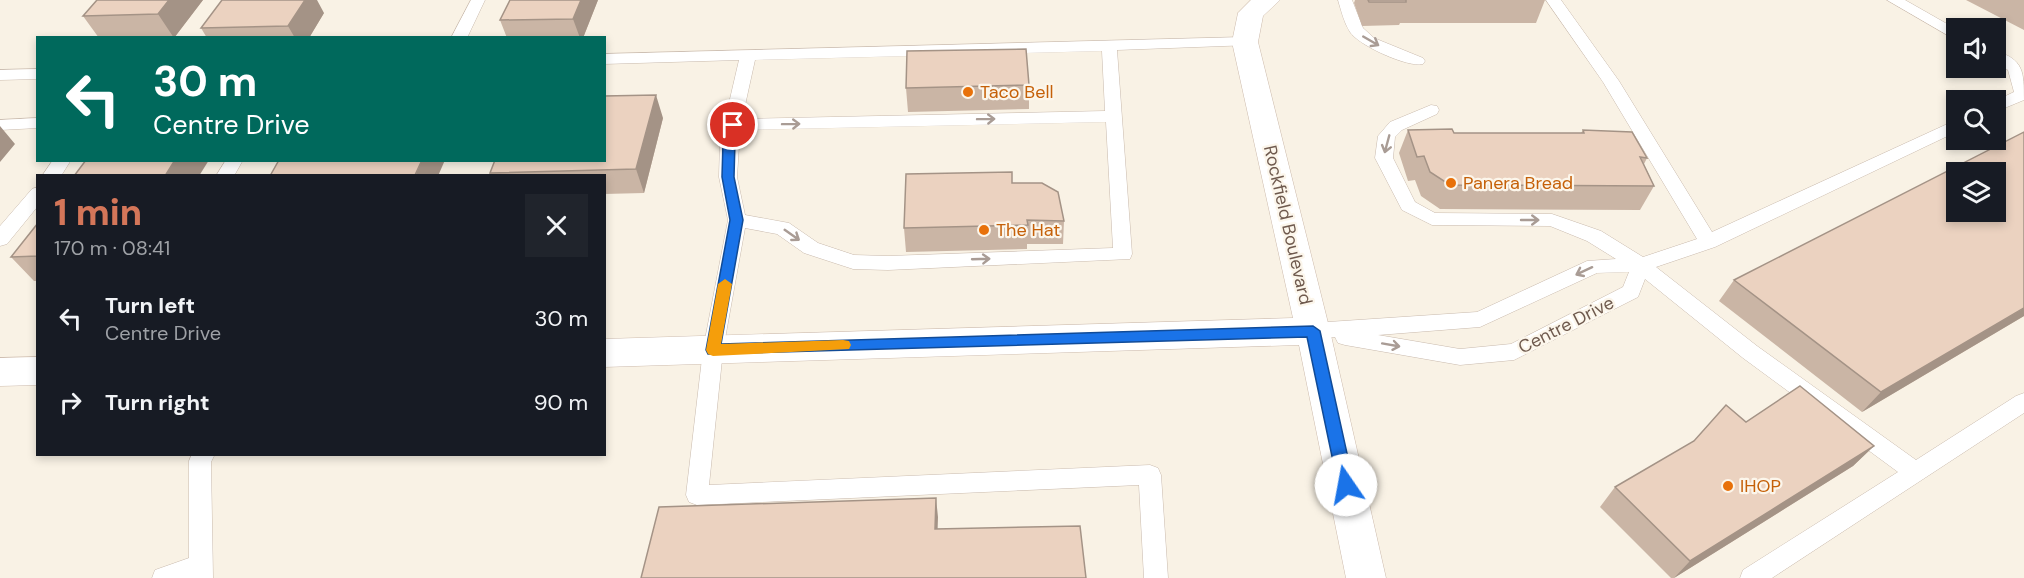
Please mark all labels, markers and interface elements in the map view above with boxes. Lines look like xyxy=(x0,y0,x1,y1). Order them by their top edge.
map controls xyxy=(1946,18,2006,222)
button: sound xyxy=(1946,18,2006,78)
one-way arrow xyxy=(1362,35,1379,47)
text: 30 m xyxy=(153,54,257,109)
icon: left xyxy=(54,60,132,138)
place label: Taco Bell xyxy=(980,80,1053,104)
marker: Taco Bell xyxy=(961,85,975,99)
button: search xyxy=(1946,90,2006,150)
pin xyxy=(707,99,758,150)
text: Centre Drive xyxy=(153,107,310,142)
icon: arrive xyxy=(716,108,749,141)
one-way arrow xyxy=(976,113,996,125)
one-way arrow xyxy=(781,118,801,129)
one-way arrow xyxy=(1381,134,1392,153)
street label: Rockfield Boulevard xyxy=(1258,143,1318,307)
button: layers xyxy=(1946,162,2006,222)
place label: Panera Bread xyxy=(1463,171,1573,195)
marker: Panera Bread xyxy=(1444,176,1458,190)
text: 1 min xyxy=(54,189,142,236)
button: close xyxy=(525,194,588,257)
one-way arrow xyxy=(1520,214,1540,226)
place label: The Hat xyxy=(996,218,1060,242)
marker: The Hat xyxy=(977,223,991,237)
one-way arrow xyxy=(784,229,800,241)
text: 170 m · 08:41 xyxy=(54,235,170,261)
one-way arrow xyxy=(970,254,990,265)
one-way arrow xyxy=(1575,265,1593,277)
text: Turn left xyxy=(105,291,195,320)
street label: Centre Drive xyxy=(1514,291,1618,359)
icon: left xyxy=(54,302,87,335)
text: 30 m xyxy=(534,304,588,333)
text: Centre Drive xyxy=(105,320,221,346)
one-way arrow xyxy=(1381,340,1400,351)
icon: right xyxy=(54,386,87,419)
text: Turn right xyxy=(105,388,210,417)
text: 90 m xyxy=(534,388,588,417)
position arrow xyxy=(1314,453,1378,517)
place label: IHOP xyxy=(1740,474,1781,498)
marker: IHOP xyxy=(1721,479,1735,493)

